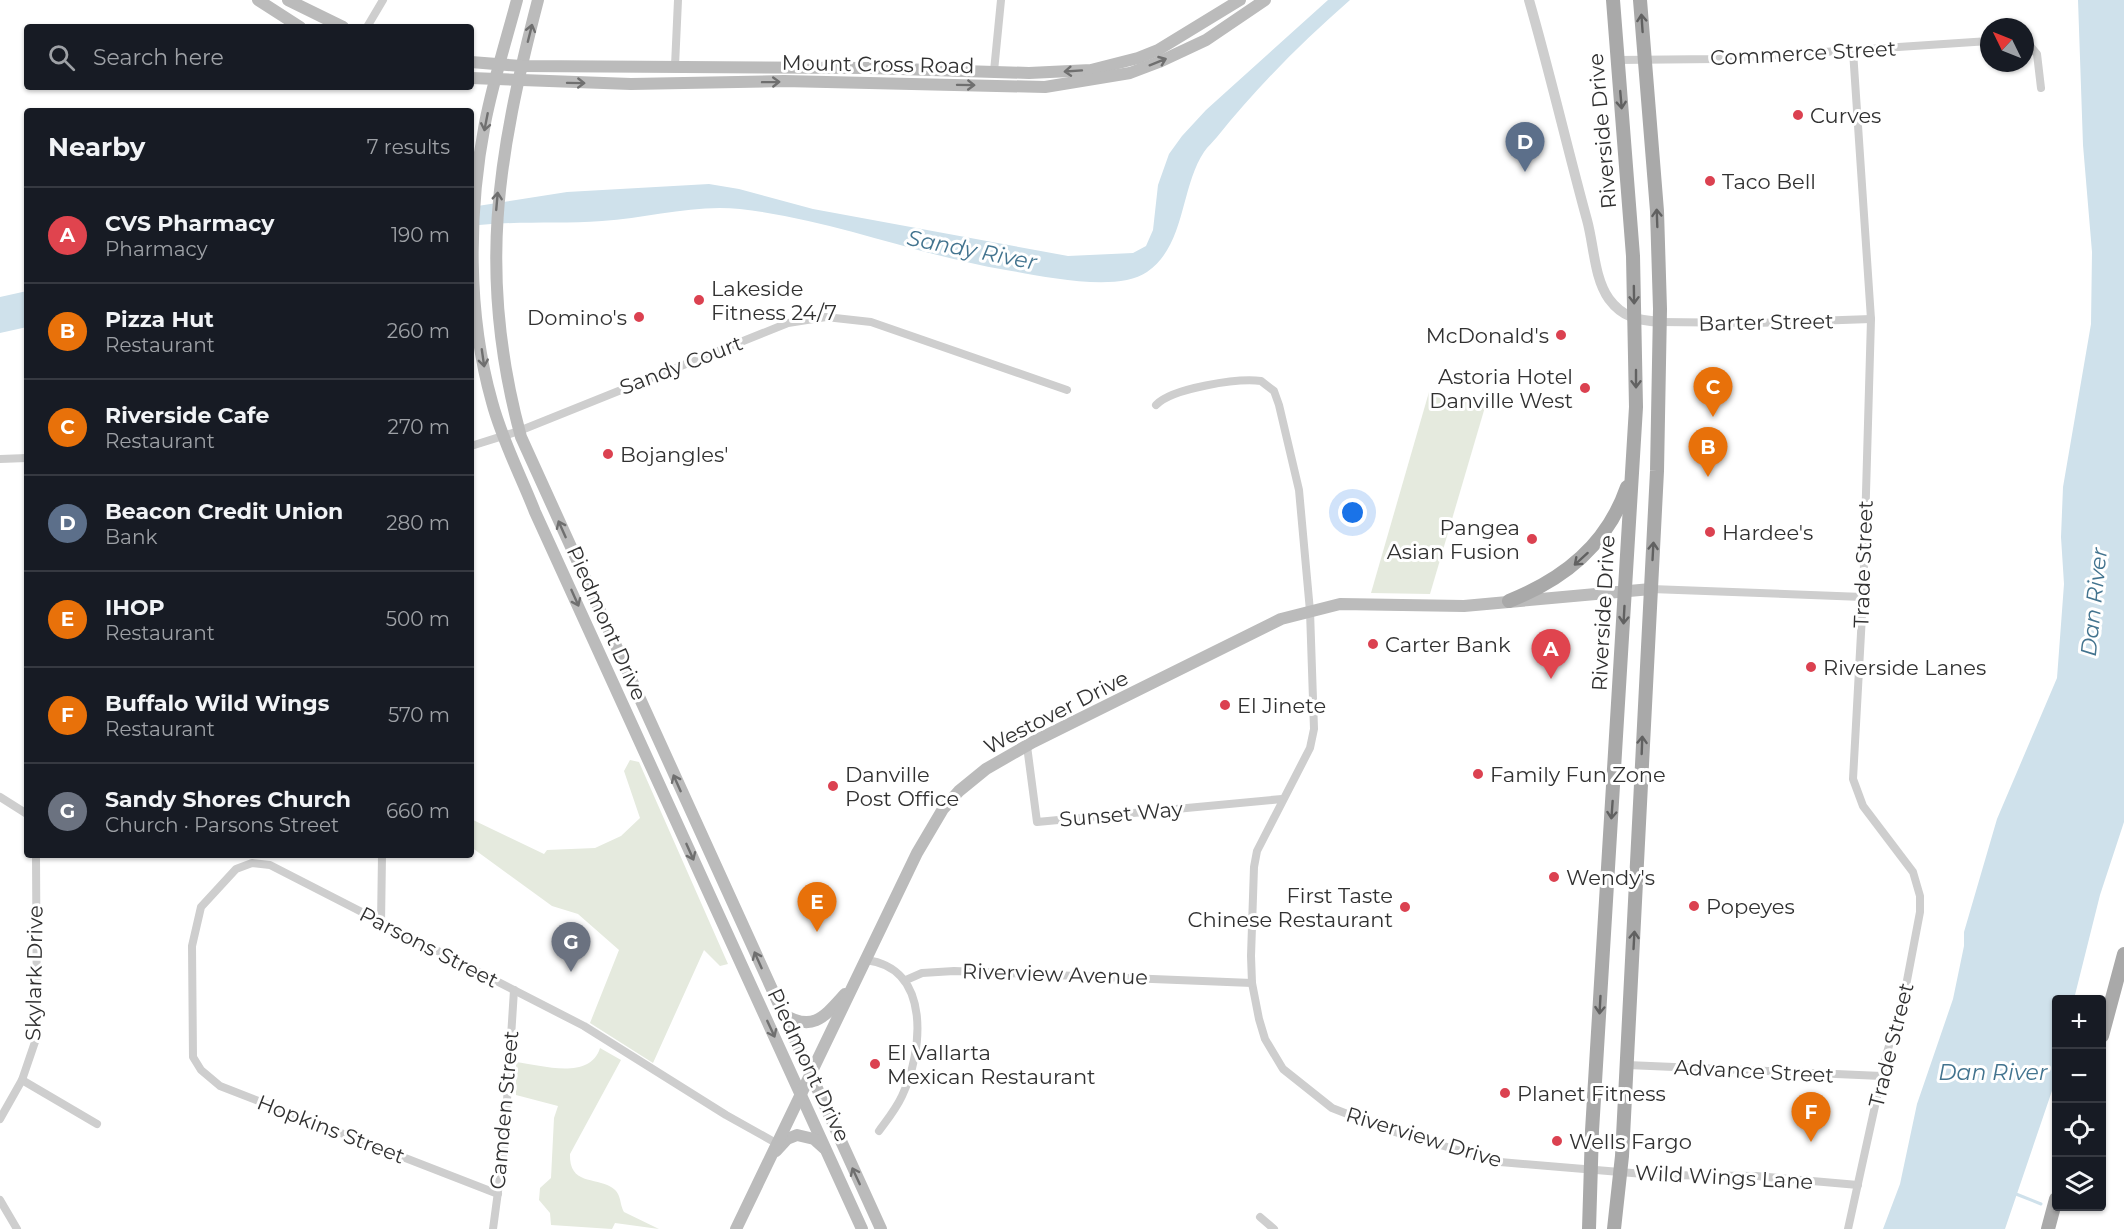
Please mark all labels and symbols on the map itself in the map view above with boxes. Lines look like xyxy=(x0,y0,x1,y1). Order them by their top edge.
one-way arrow xyxy=(1636,14,1647,34)
north arrow xyxy=(1980,18,2034,72)
one-way arrow xyxy=(524,24,536,43)
street label: Commerce Street xyxy=(1709,36,1897,70)
street label: Mount Cross Road xyxy=(781,50,975,78)
street label: Riverside Drive xyxy=(1583,52,1621,210)
one-way arrow xyxy=(1148,56,1167,67)
one-way arrow xyxy=(1064,66,1083,77)
one-way arrow xyxy=(761,76,781,87)
one-way arrow xyxy=(566,78,586,89)
one-way arrow xyxy=(956,80,976,91)
one-way arrow xyxy=(1616,90,1627,110)
place label: Curves xyxy=(1810,103,1881,128)
marker: Curves xyxy=(1791,108,1805,122)
one-way arrow xyxy=(480,112,491,132)
pin: D xyxy=(1506,122,1544,172)
place label: Taco Bell xyxy=(1722,169,1816,194)
marker: Taco Bell xyxy=(1703,174,1717,188)
one-way arrow xyxy=(492,192,503,212)
one-way arrow xyxy=(1651,208,1663,228)
water label: Sandy River xyxy=(905,224,1040,276)
place label: Lakeside Fitness 24/7 xyxy=(711,276,837,325)
one-way arrow xyxy=(1628,284,1640,304)
marker: Lakeside Fitness 24/7 xyxy=(692,293,706,307)
place label: Domino's xyxy=(527,305,627,330)
street label: Barter Street xyxy=(1698,308,1834,336)
marker: Domino's xyxy=(632,310,646,324)
place label: McDonald's xyxy=(1426,323,1549,348)
marker: McDonald's xyxy=(1554,328,1568,342)
street label: Sandy Court xyxy=(616,330,746,400)
one-way arrow xyxy=(477,347,488,367)
place label: Astoria Hotel Danville West xyxy=(1429,364,1573,413)
one-way arrow xyxy=(1630,368,1642,388)
pin: C xyxy=(1694,368,1732,417)
marker: Astoria Hotel Danville West xyxy=(1578,381,1592,395)
pin: B xyxy=(1688,428,1728,477)
place label: Bojangles' xyxy=(620,442,729,467)
marker: Bojangles' xyxy=(601,447,615,461)
your location xyxy=(1338,498,1367,527)
street label: Trade Street xyxy=(1848,500,1878,628)
place label: Pangea Asian Fusion xyxy=(1387,515,1520,564)
one-way arrow xyxy=(556,520,567,538)
place label: Hardee's xyxy=(1722,520,1813,545)
marker: Hardee's xyxy=(1703,525,1717,539)
marker: Pangea Asian Fusion xyxy=(1525,532,1539,546)
street label: Riverside Drive xyxy=(1586,534,1620,692)
one-way arrow xyxy=(1647,541,1658,561)
street label: Piedmont Drive xyxy=(562,542,652,704)
water label: Dan River xyxy=(2075,545,2113,658)
one-way arrow xyxy=(1574,552,1589,566)
one-way arrow xyxy=(569,588,581,606)
one-way arrow xyxy=(1618,605,1629,625)
pin: A xyxy=(1532,630,1570,679)
place label: Carter Bank xyxy=(1385,632,1511,657)
marker: Carter Bank xyxy=(1366,637,1380,651)
place label: Riverside Lanes xyxy=(1823,655,1986,680)
marker: Riverside Lanes xyxy=(1804,660,1818,674)
street label: Westover Drive xyxy=(980,665,1132,759)
place label: El Jinete xyxy=(1237,693,1326,718)
marker: El Jinete xyxy=(1218,698,1232,712)
one-way arrow xyxy=(1637,736,1648,756)
place label: Danville Post Office xyxy=(845,762,959,811)
place label: Family Fun Zone xyxy=(1490,762,1666,787)
marker: Family Fun Zone xyxy=(1471,767,1485,781)
one-way arrow xyxy=(671,774,683,792)
marker: Danville Post Office xyxy=(826,779,840,793)
street label: Sunset Way xyxy=(1058,796,1184,832)
one-way arrow xyxy=(1606,799,1617,819)
one-way arrow xyxy=(685,842,697,860)
place label: Wendy's xyxy=(1566,865,1655,890)
marker: Wendy's xyxy=(1547,870,1561,884)
pin: E xyxy=(798,882,836,932)
place label: First Taste Chinese Restaurant xyxy=(1188,883,1393,932)
place label: Popeyes xyxy=(1706,894,1795,919)
marker: Popeyes xyxy=(1687,899,1701,913)
marker: First Taste Chinese Restaurant xyxy=(1398,900,1412,914)
street label: Parsons Street xyxy=(355,901,503,993)
street label: Skylark Drive xyxy=(20,905,48,1041)
pin: G xyxy=(552,922,590,972)
one-way arrow xyxy=(1628,931,1639,951)
one-way arrow xyxy=(752,952,764,970)
street label: Riverview Avenue xyxy=(962,958,1148,990)
street label: Trade Street xyxy=(1863,980,1919,1110)
street label: Piedmont Drive xyxy=(763,984,855,1146)
one-way arrow xyxy=(1595,994,1606,1014)
one-way arrow xyxy=(766,1020,777,1038)
street label: Camden Street xyxy=(485,1029,523,1191)
place label: El Vallarta Mexican Restaurant xyxy=(887,1040,1096,1089)
street label: Advance Street xyxy=(1673,1054,1835,1088)
marker: El Vallarta Mexican Restaurant xyxy=(868,1057,882,1071)
water label: Dan River xyxy=(1938,1059,2049,1086)
place label: Planet Fitness xyxy=(1517,1081,1666,1106)
marker: Planet Fitness xyxy=(1498,1086,1512,1100)
street label: Hopkins Street xyxy=(254,1089,408,1169)
pin: F xyxy=(1792,1092,1830,1142)
street label: Riverview Drive xyxy=(1343,1101,1505,1173)
place label: Wells Fargo xyxy=(1569,1129,1692,1154)
marker: Wells Fargo xyxy=(1550,1134,1564,1148)
street label: Wild Wings Lane xyxy=(1634,1160,1814,1194)
one-way arrow xyxy=(850,1167,862,1185)

